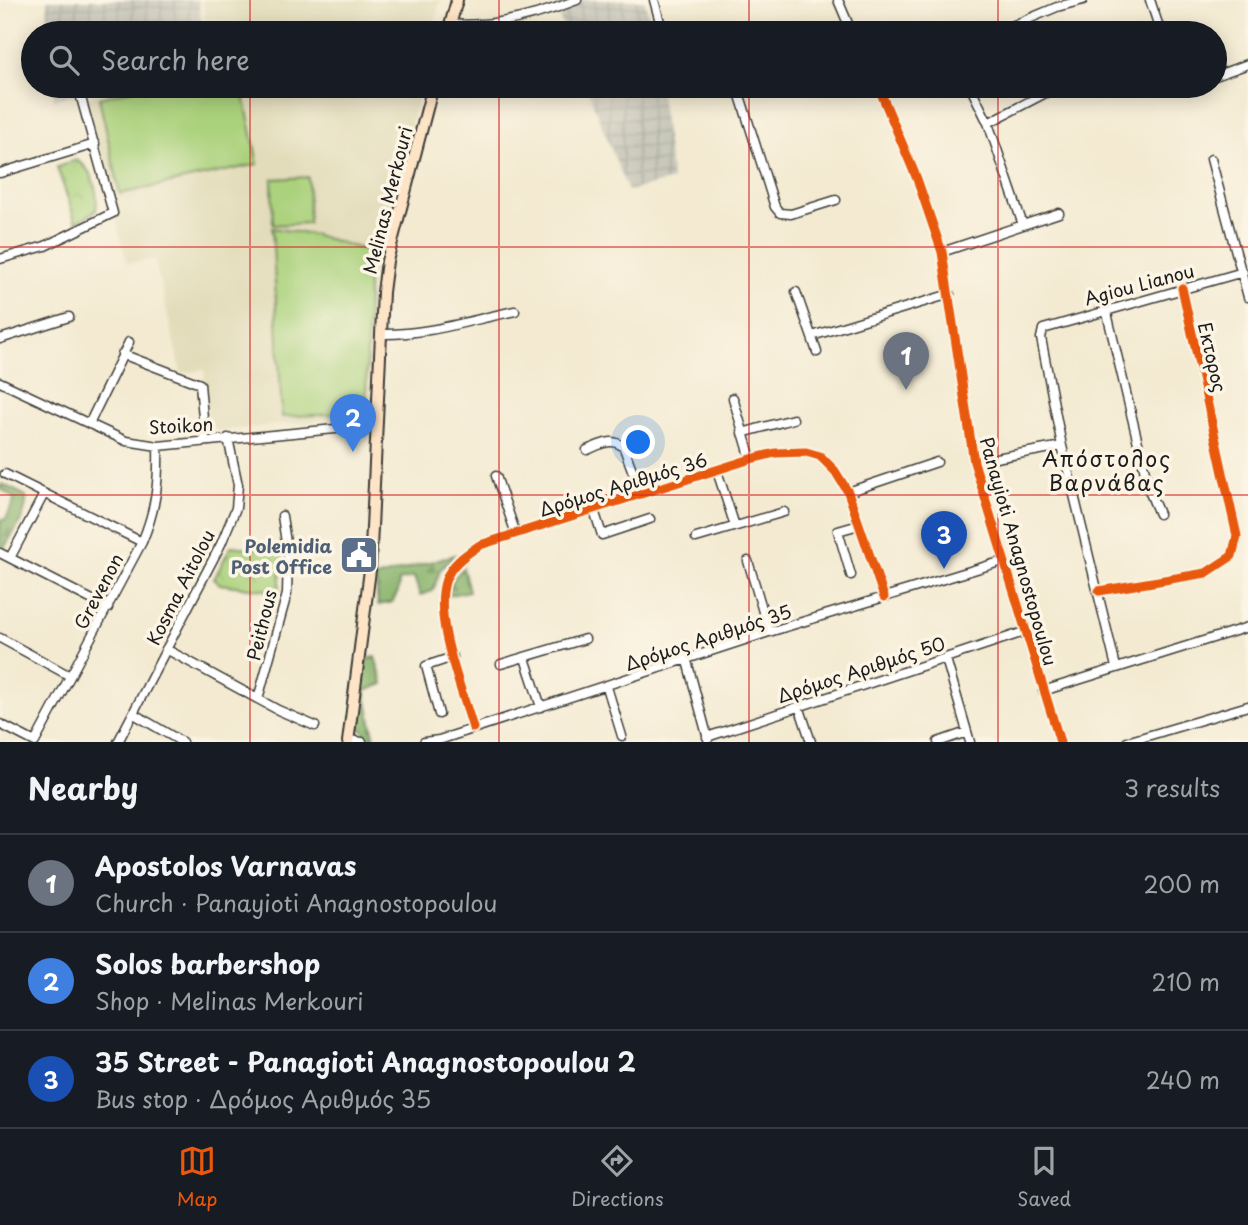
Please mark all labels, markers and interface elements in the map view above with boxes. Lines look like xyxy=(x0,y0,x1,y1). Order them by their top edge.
search box xyxy=(21,21,1227,98)
text: Search here xyxy=(101,40,250,79)
icon: search xyxy=(45,41,83,79)
street label: Melinas Merkouri xyxy=(356,123,418,277)
street label: Agiou Lianou xyxy=(1081,256,1197,312)
street label: Εκτορος xyxy=(1192,319,1234,395)
pin: 1 xyxy=(883,332,929,390)
pin: 2 xyxy=(330,394,376,452)
street label: Stoikon xyxy=(148,410,214,440)
your location xyxy=(621,425,655,459)
street label: Panayioti Anagnostopoulou xyxy=(973,434,1065,668)
district label: Απόστολος Βαρνάβας xyxy=(1042,442,1172,498)
street label: Δρόμος Αριθμός 36 xyxy=(536,446,710,522)
pin: 3 xyxy=(921,511,967,569)
street label: Kosma Aitolou xyxy=(139,525,221,649)
place label: Polemidia Post Office xyxy=(231,532,332,580)
public building icon: Polemidia Post Office xyxy=(338,534,380,576)
street label: Grevenon xyxy=(67,548,129,634)
street label: Peithous xyxy=(239,587,283,663)
street label: Δρόμος Αριθμός 35 xyxy=(621,597,795,677)
street label: Δρόμος Αριθμός 50 xyxy=(774,629,948,709)
text: Nearby xyxy=(28,765,138,810)
text: 3 results xyxy=(1124,770,1220,805)
text: Apostolos Varnavas xyxy=(95,846,356,885)
text: 1 xyxy=(46,866,57,901)
text: 200 m xyxy=(1143,866,1220,901)
text: Church · Panayioti Anagnostopoulou xyxy=(95,885,497,920)
text: Solos barbershop xyxy=(95,944,320,983)
text: 2 xyxy=(43,964,59,999)
text: 210 m xyxy=(1152,964,1220,999)
text: Shop · Melinas Merkouri xyxy=(95,983,364,1018)
text: 35 Street - Panagioti Anagnostopoulou 2 xyxy=(95,1042,636,1081)
text: 3 xyxy=(43,1062,59,1097)
text: 240 m xyxy=(1146,1062,1220,1097)
text: Bus stop · Δρόμος Αριθμός 35 xyxy=(95,1081,431,1116)
tab: Map xyxy=(177,1142,217,1212)
tab: Directions xyxy=(571,1142,664,1212)
tab: Saved xyxy=(1017,1142,1071,1212)

